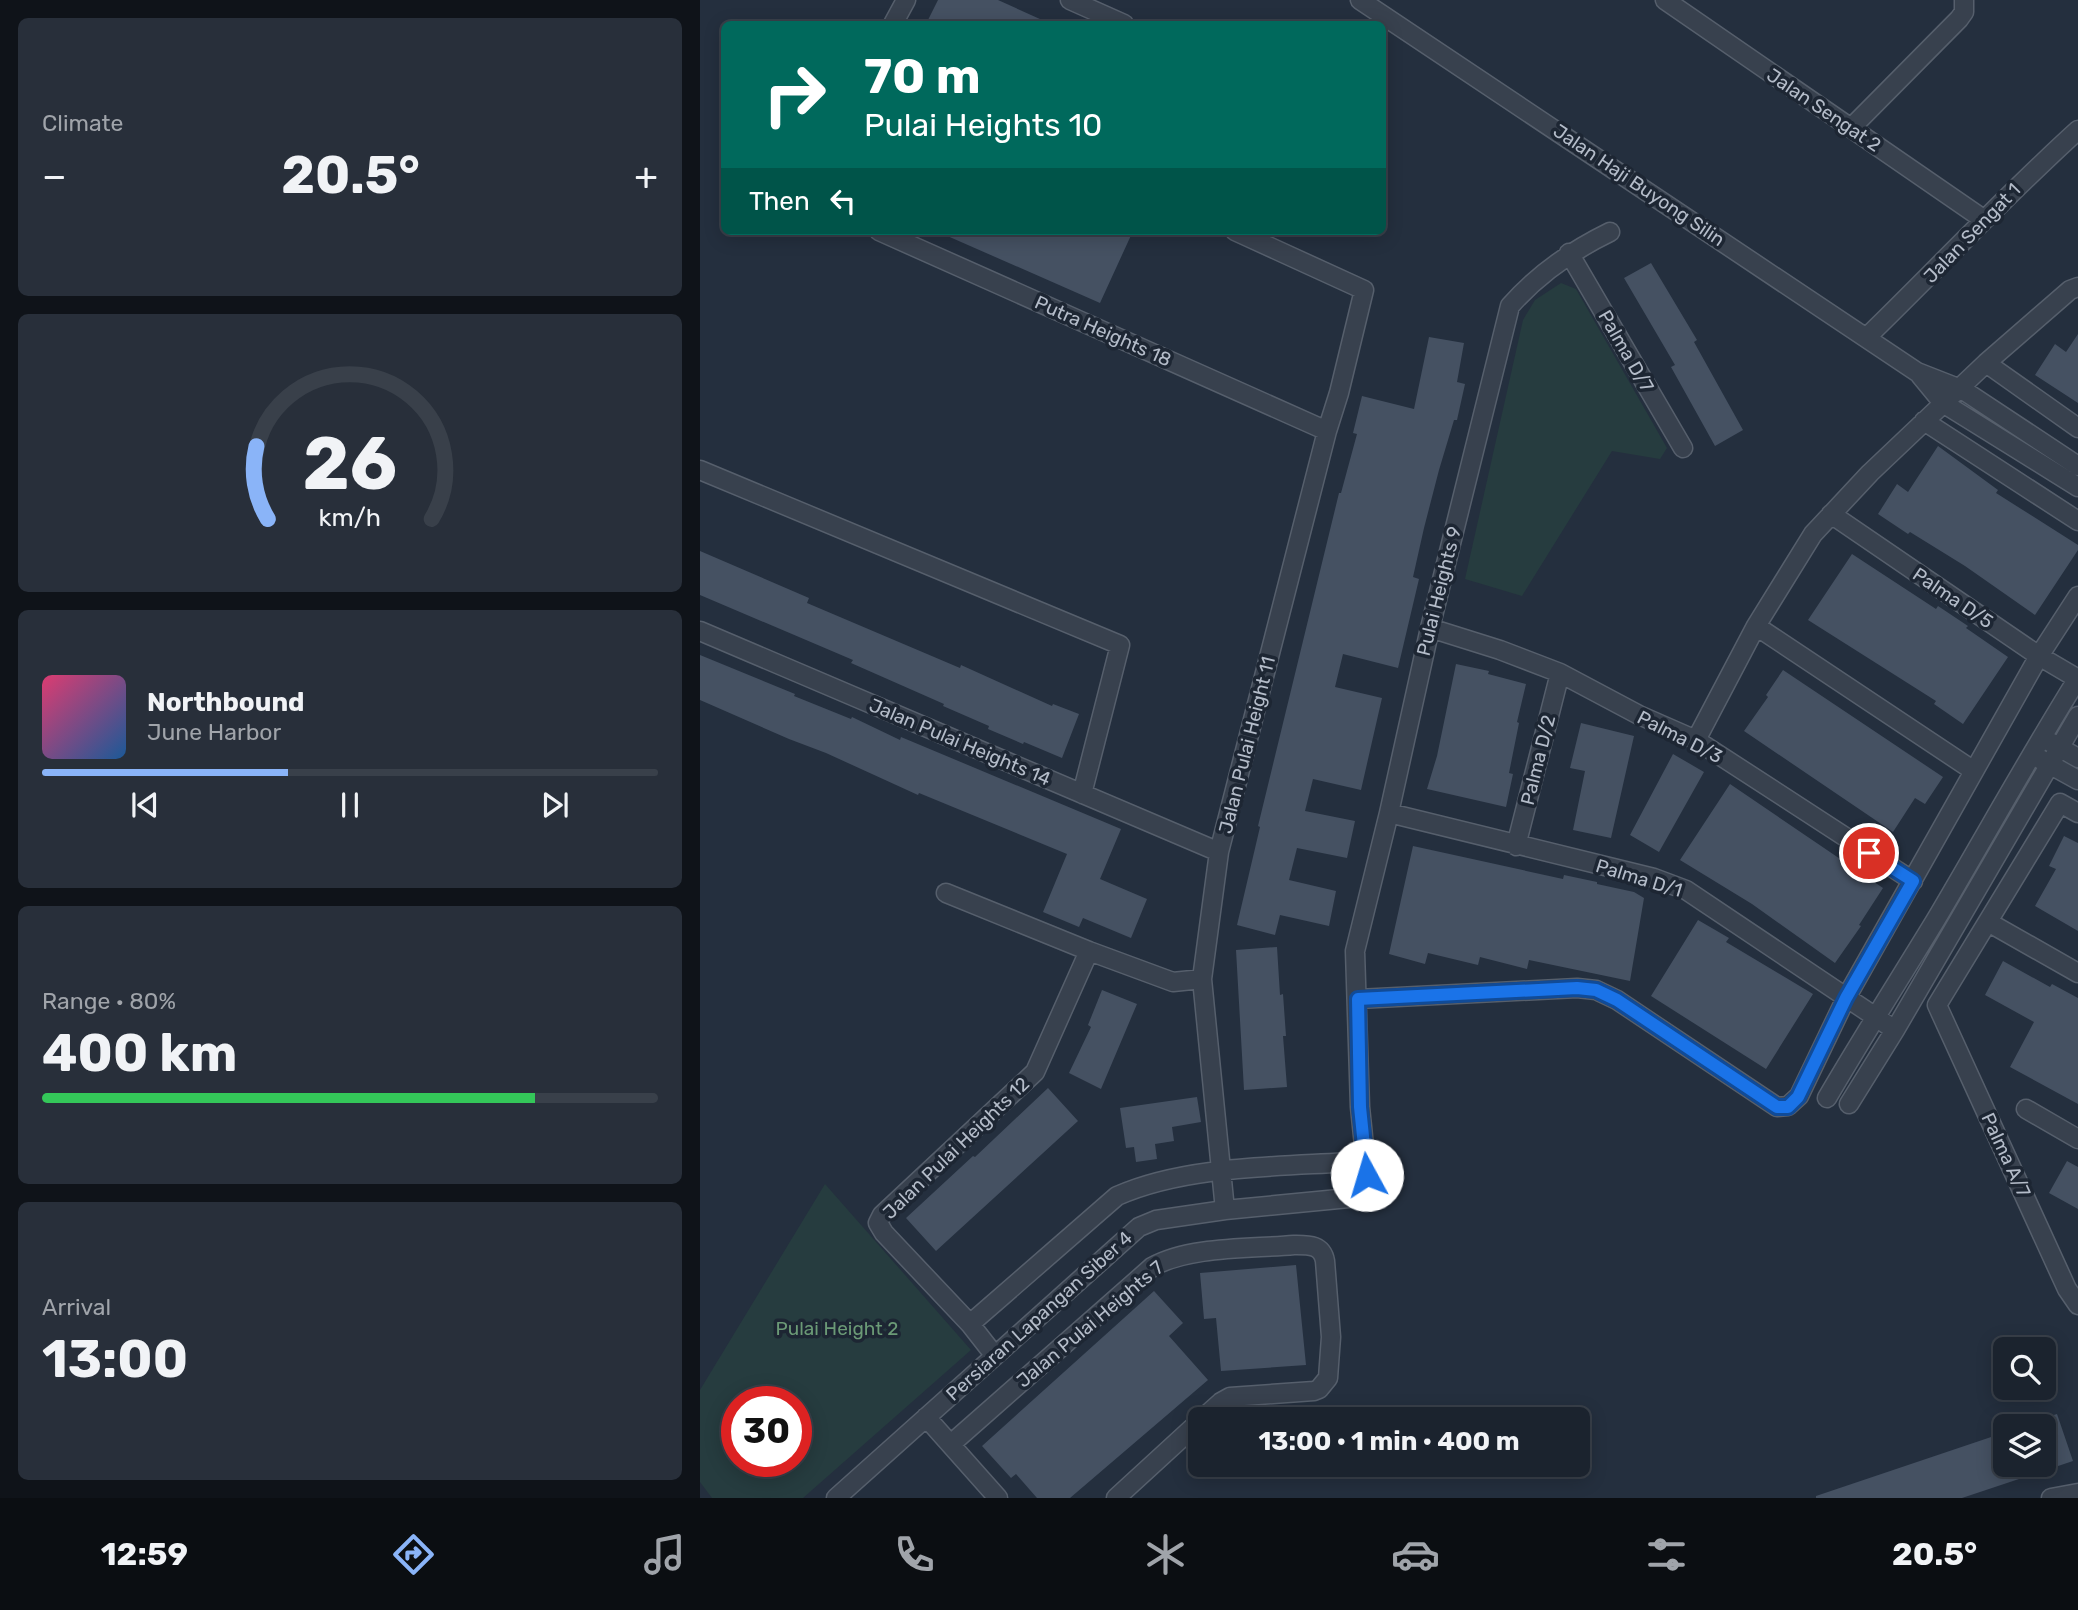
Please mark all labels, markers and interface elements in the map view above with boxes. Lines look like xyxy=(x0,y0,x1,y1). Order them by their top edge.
text: 70 m xyxy=(864,47,981,105)
icon: right xyxy=(749,49,840,140)
street label: Jalan Sengat 2 xyxy=(1763,63,1885,157)
text: Pulai Heights 10 xyxy=(864,106,1102,144)
text: Climate xyxy=(42,109,123,137)
street label: Jalan Haji Buyong Silin xyxy=(1549,119,1729,251)
text: 20.5° xyxy=(281,144,420,206)
text: − xyxy=(42,153,67,199)
text: + xyxy=(634,153,658,199)
street label: Jalan Sengat 1 xyxy=(1919,178,2025,288)
icon: left xyxy=(824,182,862,220)
text: Then xyxy=(749,186,810,217)
street label: Putra Heights 18 xyxy=(1031,291,1175,371)
street label: Palma D/7 xyxy=(1593,306,1659,396)
text: 26 xyxy=(303,421,397,507)
text: km/h xyxy=(319,503,381,532)
street label: Pulai Heights 9 xyxy=(1412,524,1466,658)
street label: Palma D/5 xyxy=(1908,563,1998,633)
street label: Jalan Pulai Height 11 xyxy=(1214,654,1280,836)
text: Northbound xyxy=(147,687,305,718)
street label: Jalan Pulai Heights 14 xyxy=(866,693,1054,791)
street label: Palma D/3 xyxy=(1634,706,1726,768)
street label: Palma D/2 xyxy=(1516,713,1560,807)
text: June Harbor xyxy=(147,718,281,746)
icon: previous xyxy=(126,786,164,824)
icon: pause xyxy=(331,786,369,824)
icon: next xyxy=(536,786,574,824)
pin xyxy=(1839,823,1899,883)
icon: arrive xyxy=(1850,834,1888,872)
street label: Palma D/1 xyxy=(1593,854,1685,902)
text: Range · 80% xyxy=(42,987,176,1015)
text: 400 km xyxy=(42,1022,237,1084)
street label: Jalan Pulai Heights 12 xyxy=(878,1072,1034,1224)
street label: Palma A/7 xyxy=(1976,1109,2036,1201)
position arrow xyxy=(1330,1138,1404,1212)
street label: Persiaran Lapangan Siber 4 xyxy=(941,1226,1137,1406)
street label: Jalan Pulai Heights 7 xyxy=(1012,1256,1168,1392)
text: Arrival xyxy=(42,1293,111,1321)
park label: Pulai Height 2 xyxy=(776,1317,898,1340)
text: 13:00 xyxy=(42,1328,188,1390)
map controls xyxy=(1993,1337,2056,1477)
button: search xyxy=(1993,1337,2056,1400)
speed limit sign: 30 xyxy=(721,1386,812,1477)
button: layers xyxy=(1993,1414,2056,1477)
text: 13:00 · 1 min · 400 m xyxy=(1258,1426,1520,1457)
icon: directions xyxy=(389,1530,438,1579)
icon: music xyxy=(640,1530,689,1579)
icon: phone xyxy=(890,1530,939,1579)
icon: climate xyxy=(1141,1530,1190,1579)
icon: car xyxy=(1391,1530,1440,1579)
icon: filters xyxy=(1642,1530,1691,1579)
text: 12:59 xyxy=(101,1535,188,1573)
text: 20.5° xyxy=(1892,1535,1977,1573)

